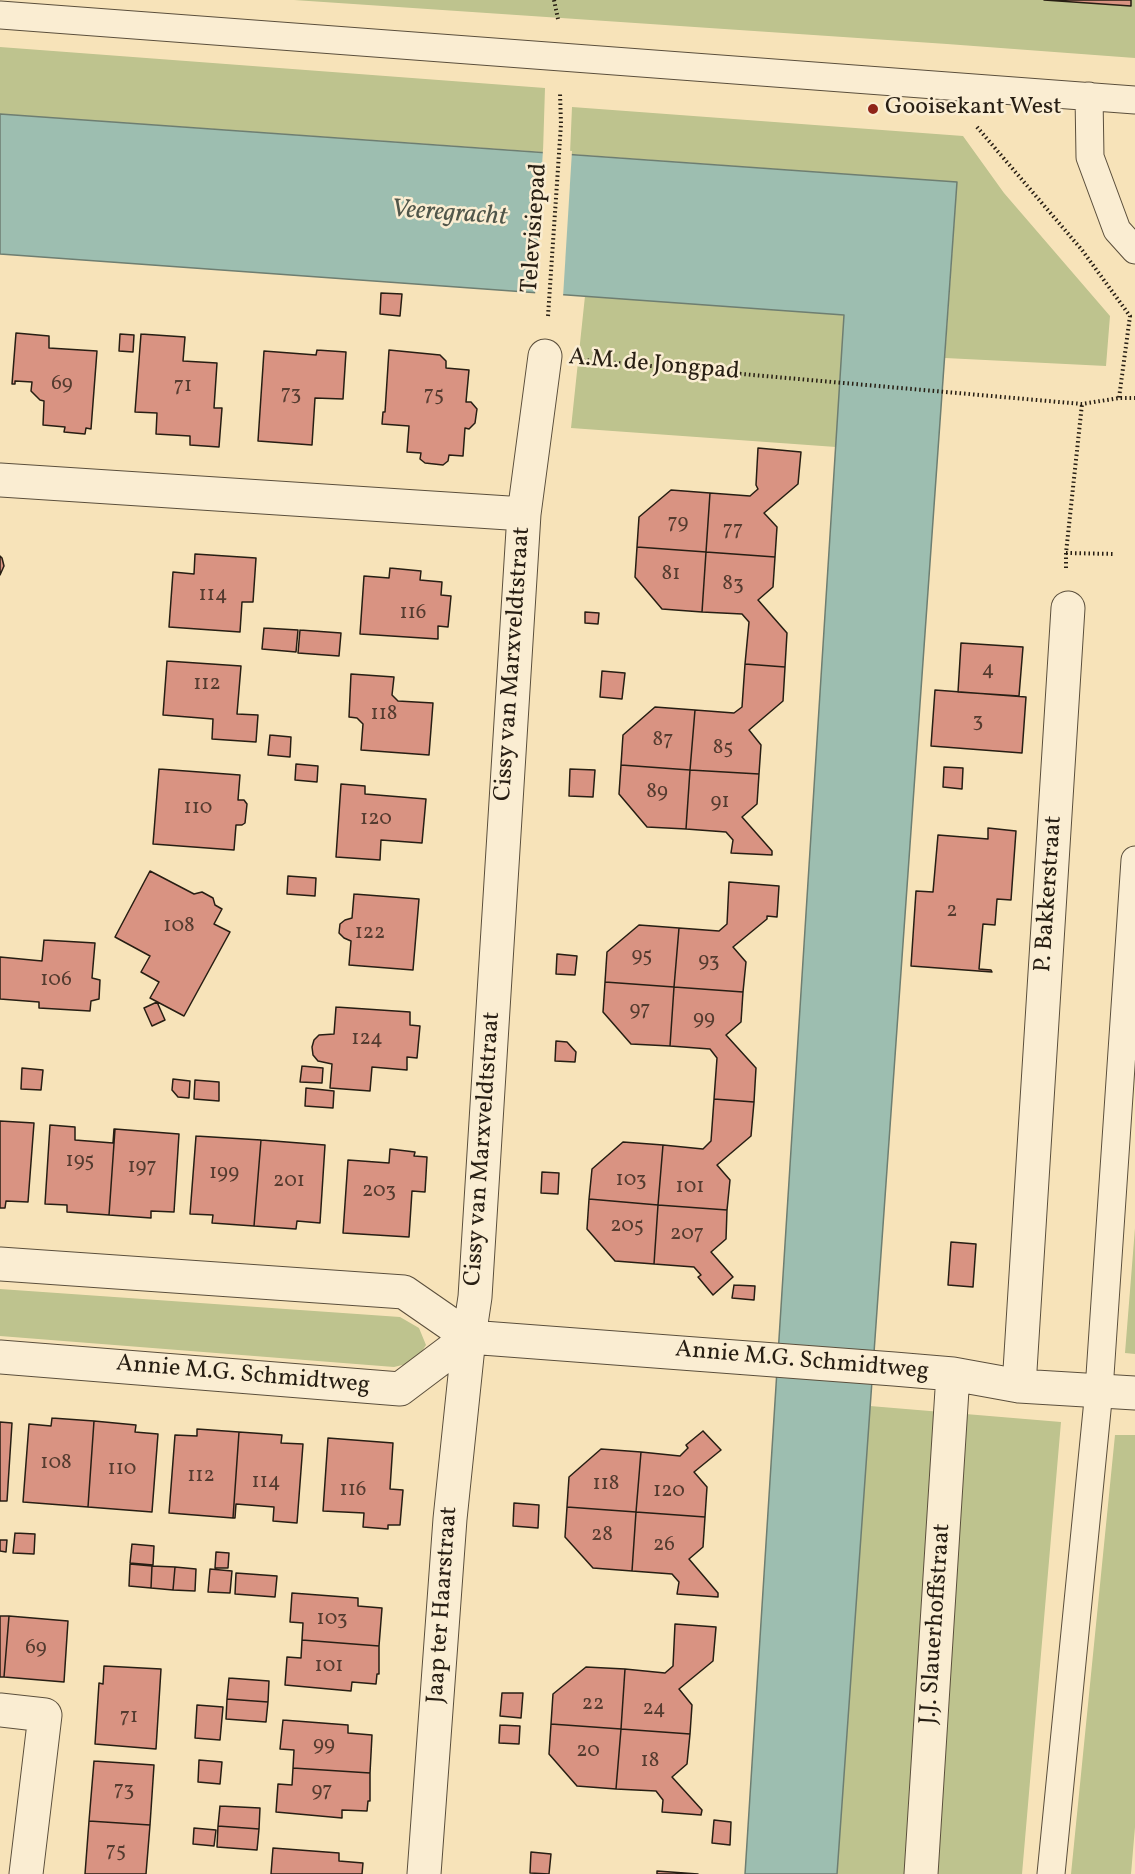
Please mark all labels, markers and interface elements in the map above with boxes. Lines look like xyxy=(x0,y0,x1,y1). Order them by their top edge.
place label: Gooisekant West xyxy=(885,95,1062,123)
marker: Gooisekant West xyxy=(866,102,880,116)
street label: Televisiepad xyxy=(517,162,555,294)
water label: Veeregracht xyxy=(390,195,508,235)
street label: A.M. de Jongpad xyxy=(567,344,741,388)
house number: 69 xyxy=(51,372,73,398)
house number: 71 xyxy=(174,374,192,400)
house number: 73 xyxy=(281,382,301,408)
house number: 75 xyxy=(424,383,444,409)
house number: 79 xyxy=(668,511,688,537)
house number: 77 xyxy=(723,518,743,544)
street label: Cissy van Marxveldtstraat xyxy=(490,526,538,802)
house number: 81 xyxy=(662,562,680,588)
house number: 83 xyxy=(722,572,744,598)
house number: 114 xyxy=(199,583,227,609)
house number: 116 xyxy=(400,601,426,627)
house number: 4 xyxy=(982,658,994,684)
house number: 112 xyxy=(193,672,221,698)
house number: 118 xyxy=(371,702,397,728)
house number: 3 xyxy=(973,709,983,735)
house number: 87 xyxy=(653,728,673,754)
house number: 85 xyxy=(713,736,733,762)
house number: 89 xyxy=(646,780,668,806)
house number: 91 xyxy=(710,790,730,816)
house number: 110 xyxy=(184,796,212,822)
house number: 120 xyxy=(360,807,392,833)
street label: P. Bakkerstraat xyxy=(1030,815,1070,973)
house number: 2 xyxy=(946,899,958,925)
house number: 108 xyxy=(163,914,195,940)
house number: 122 xyxy=(355,921,385,947)
house number: 95 xyxy=(632,944,652,970)
house number: 93 xyxy=(698,949,720,975)
house number: 106 xyxy=(40,968,72,994)
house number: 97 xyxy=(629,998,651,1024)
house number: 99 xyxy=(693,1007,715,1033)
street label: Cissy van Marxveldtstraat xyxy=(460,1011,508,1287)
house number: 124 xyxy=(351,1027,383,1053)
house number: 195 xyxy=(66,1149,94,1175)
house number: 197 xyxy=(127,1155,157,1181)
house number: 199 xyxy=(209,1161,239,1187)
house number: 103 xyxy=(616,1168,646,1194)
house number: 201 xyxy=(273,1169,305,1195)
house number: 101 xyxy=(676,1175,704,1201)
house number: 203 xyxy=(362,1179,396,1205)
house number: 205 xyxy=(610,1214,644,1240)
house number: 207 xyxy=(670,1222,704,1248)
street label: Annie M.G. Schmidtweg xyxy=(674,1337,930,1387)
street label: Annie M.G. Schmidtweg xyxy=(115,1351,371,1401)
house number: 108 xyxy=(40,1451,72,1477)
house number: 110 xyxy=(108,1457,136,1483)
house number: 112 xyxy=(187,1464,215,1490)
house number: 114 xyxy=(252,1470,280,1496)
house number: 118 xyxy=(593,1472,619,1498)
house number: 116 xyxy=(340,1478,366,1504)
house number: 120 xyxy=(653,1479,685,1505)
street label: Jaap ter Haarstraat xyxy=(423,1505,465,1705)
house number: 28 xyxy=(591,1523,613,1549)
street label: J.J. Slauerhoffstraat xyxy=(916,1523,958,1725)
house number: 26 xyxy=(653,1533,675,1559)
house number: 103 xyxy=(317,1607,347,1633)
house number: 69 xyxy=(25,1636,47,1662)
house number: 101 xyxy=(315,1654,343,1680)
house number: 22 xyxy=(582,1692,604,1718)
house number: 24 xyxy=(642,1697,666,1723)
house number: 71 xyxy=(120,1705,138,1731)
house number: 99 xyxy=(313,1733,335,1759)
house number: 20 xyxy=(576,1739,600,1765)
house number: 18 xyxy=(641,1749,659,1775)
house number: 73 xyxy=(114,1778,134,1804)
house number: 97 xyxy=(311,1779,333,1805)
house number: 75 xyxy=(106,1839,126,1865)

